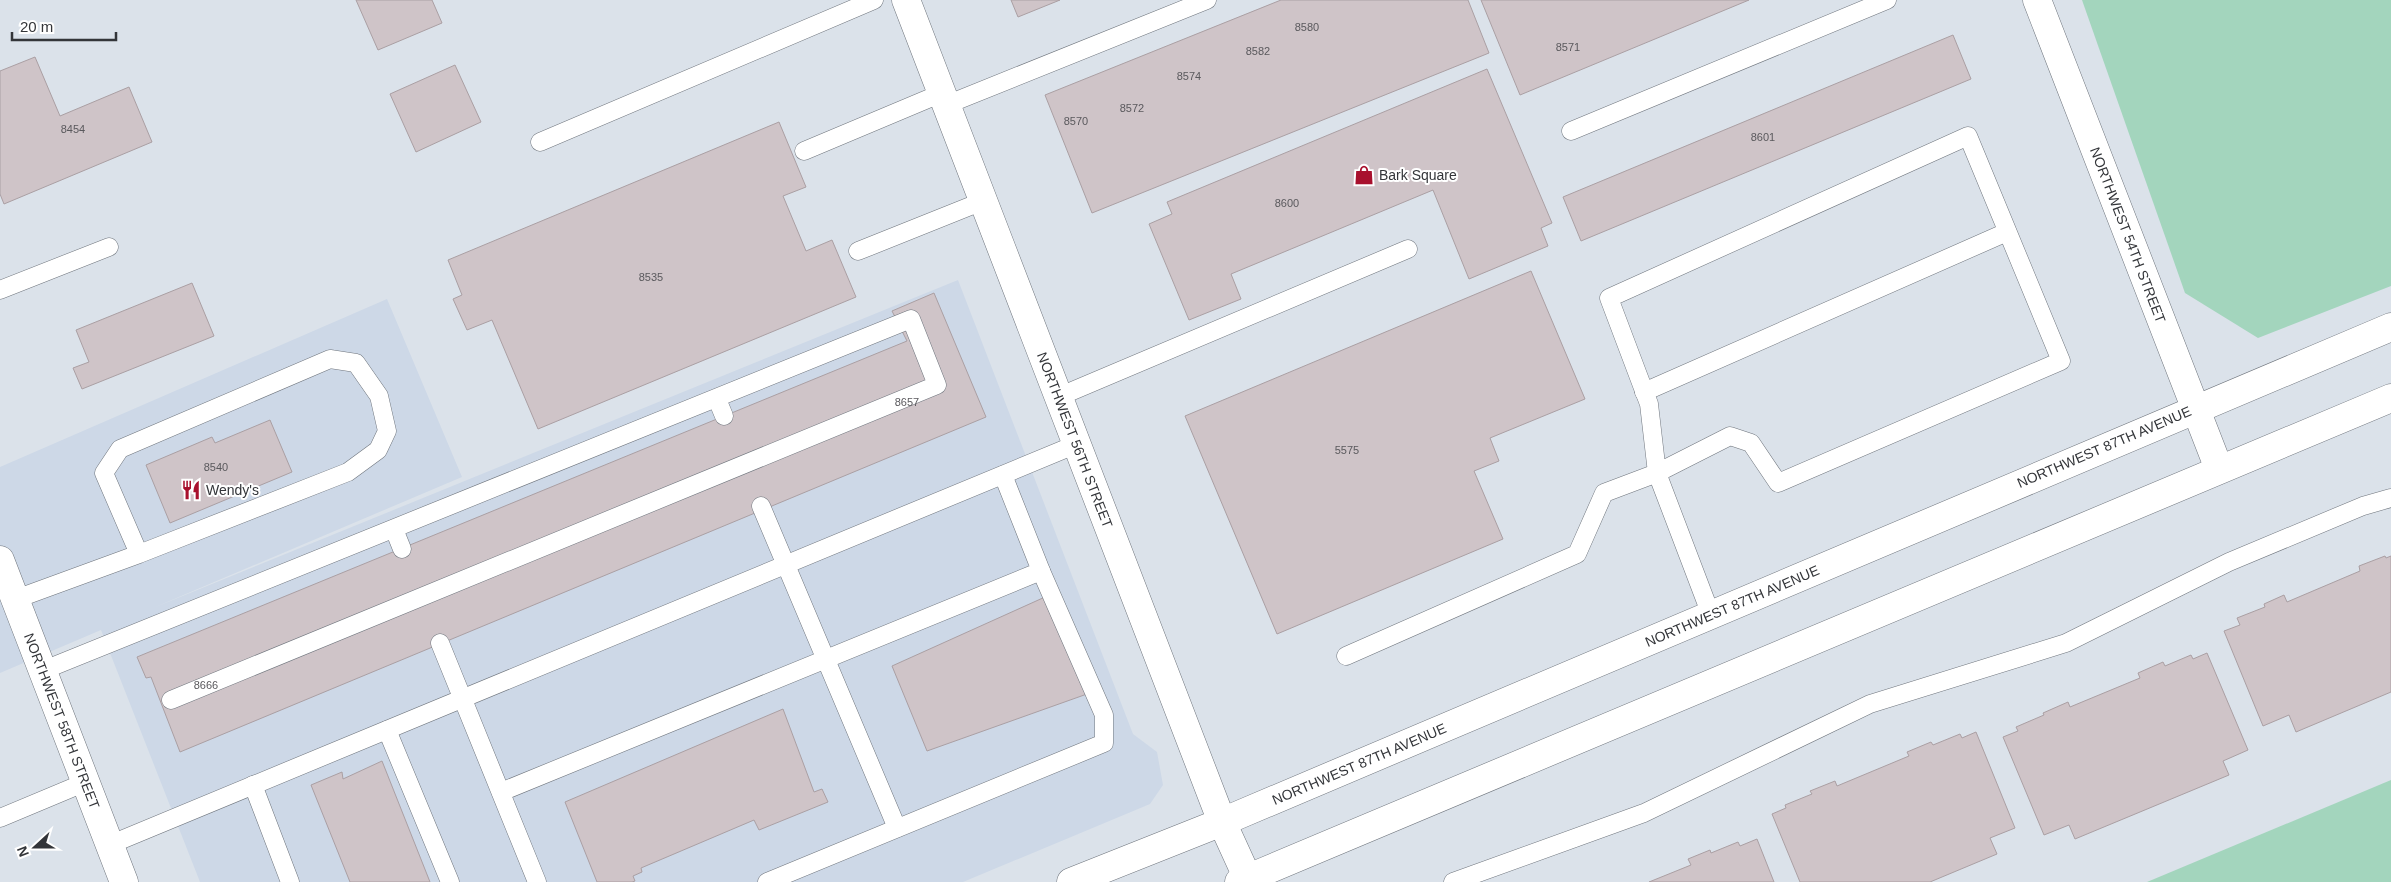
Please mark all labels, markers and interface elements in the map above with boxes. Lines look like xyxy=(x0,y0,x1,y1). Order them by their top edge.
scale bar xyxy=(12,10,116,42)
text: 20 m xyxy=(20,18,53,35)
house number: 8580 xyxy=(1295,21,1319,33)
house number: 8571 xyxy=(1556,41,1580,53)
house number: 8582 xyxy=(1246,45,1270,57)
house number: 8574 xyxy=(1177,70,1201,82)
house number: 8572 xyxy=(1120,102,1144,114)
house number: 8570 xyxy=(1064,115,1088,127)
house number: 8454 xyxy=(61,123,85,135)
house number: 8601 xyxy=(1751,131,1775,143)
street label: NORTHWEST 54TH STREET xyxy=(2087,145,2169,326)
shop icon: Bark Square xyxy=(1353,164,1375,186)
place label: Bark Square xyxy=(1379,167,1457,183)
house number: 8600 xyxy=(1275,197,1299,209)
house number: 8535 xyxy=(639,271,663,283)
street label: NORTHWEST 56TH STREET xyxy=(1034,350,1116,531)
house number: 8657 xyxy=(895,396,919,408)
street label: NORTHWEST 87TH AVENUE xyxy=(2015,403,2193,491)
house number: 5575 xyxy=(1335,444,1359,456)
house number: 8540 xyxy=(204,461,228,473)
restaurant icon: Wendy's xyxy=(180,479,202,501)
place label: Wendy's xyxy=(206,482,259,498)
street label: NORTHWEST 87TH AVENUE xyxy=(1643,562,1821,650)
street label: NORTHWEST 58TH STREET xyxy=(21,631,103,812)
house number: 8666 xyxy=(194,679,218,691)
street label: NORTHWEST 87TH AVENUE xyxy=(1270,720,1448,808)
north arrow xyxy=(10,822,60,872)
text: N xyxy=(14,844,32,859)

